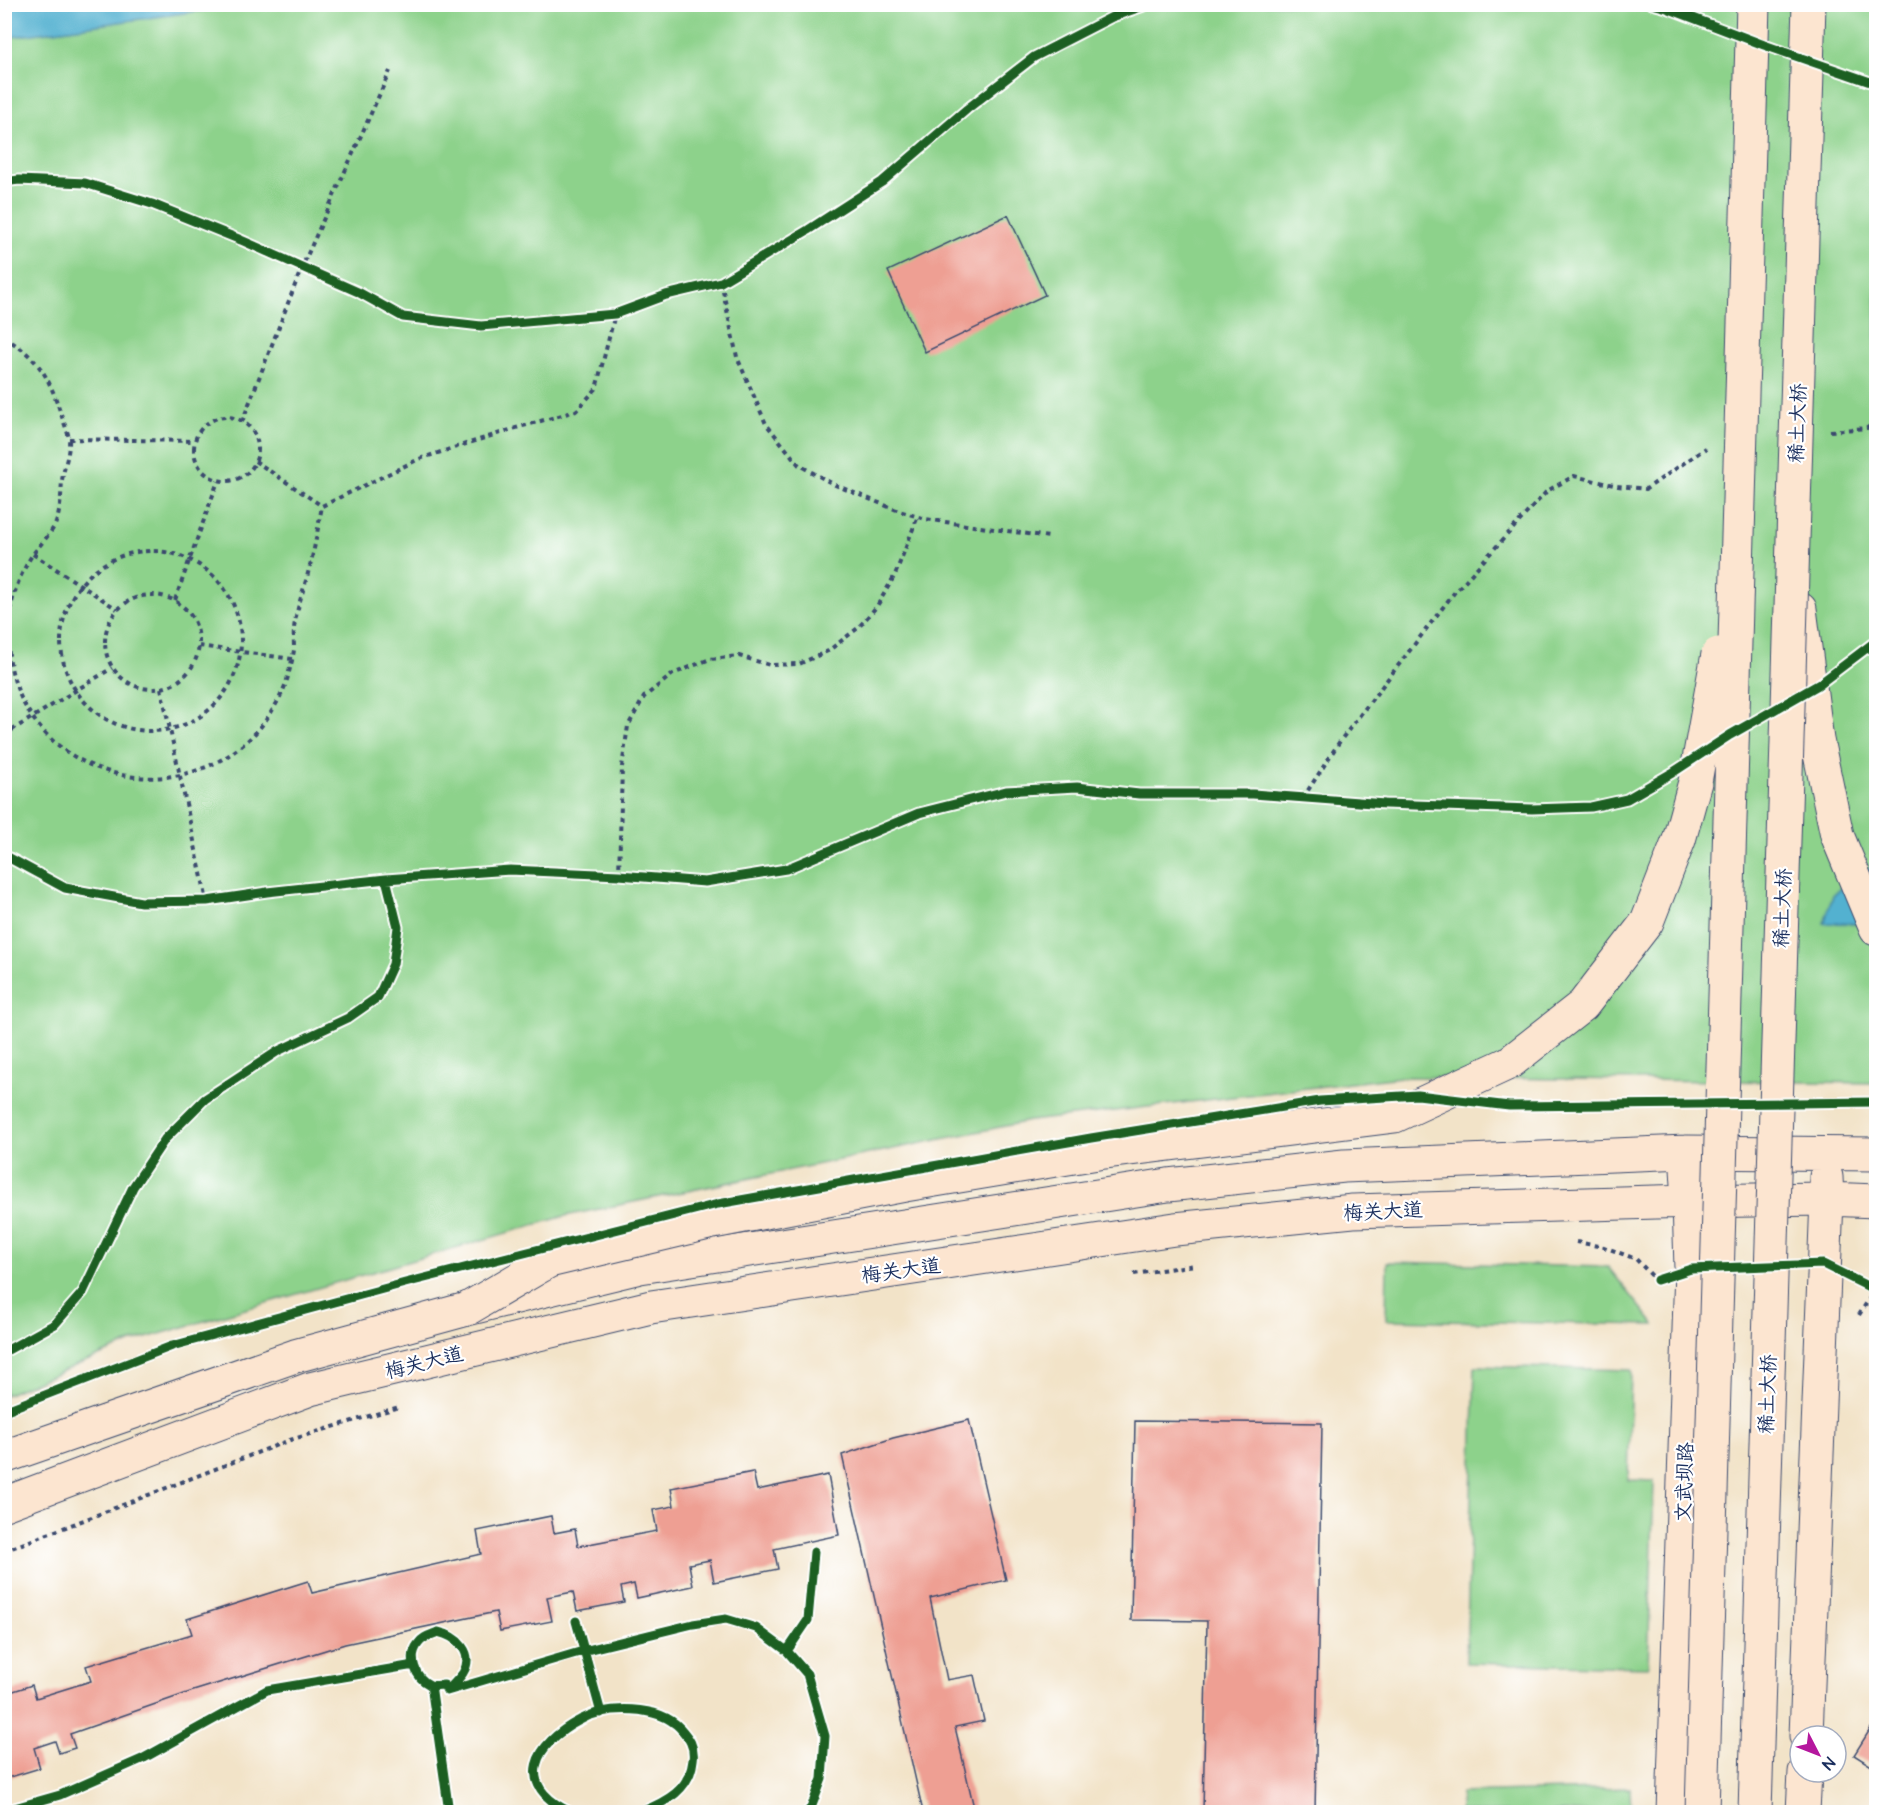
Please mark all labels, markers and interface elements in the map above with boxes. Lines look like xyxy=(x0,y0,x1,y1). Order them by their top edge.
street label: 稀土大桥 xyxy=(1783,383,1813,463)
street label: 稀土大桥 xyxy=(1768,868,1798,948)
street label: 梅关大道 xyxy=(1342,1196,1424,1228)
street label: 梅关大道 xyxy=(860,1252,943,1290)
street label: 梅关大道 xyxy=(382,1340,466,1386)
street label: 稀土大桥 xyxy=(1753,1354,1783,1434)
street label: 文武坝路 xyxy=(1670,1441,1700,1522)
north arrow xyxy=(1788,1724,1848,1784)
text: N xyxy=(1817,1752,1840,1774)

